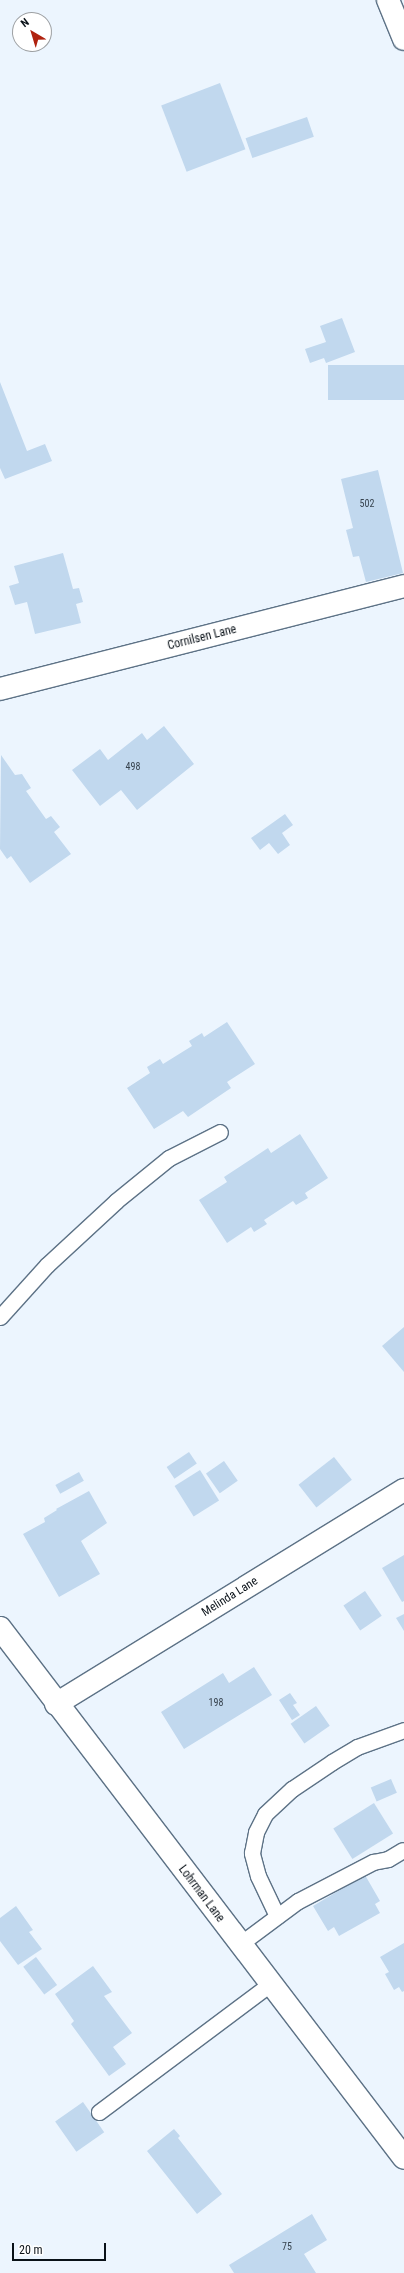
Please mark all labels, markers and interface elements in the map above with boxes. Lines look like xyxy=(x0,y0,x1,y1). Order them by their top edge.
north arrow xyxy=(12,12,52,52)
text: N xyxy=(18,16,32,30)
house number: 502 xyxy=(360,498,374,510)
street label: Cornilsen Lane xyxy=(166,623,238,653)
house number: 498 xyxy=(126,761,140,773)
street label: Melinda Lane xyxy=(199,1574,261,1620)
house number: 198 xyxy=(209,1697,223,1709)
street label: Lohrman Lane xyxy=(175,1863,227,1925)
scale bar xyxy=(14,2235,108,2261)
house number: 75 xyxy=(282,2241,292,2253)
text: 20 m xyxy=(19,2243,43,2257)

